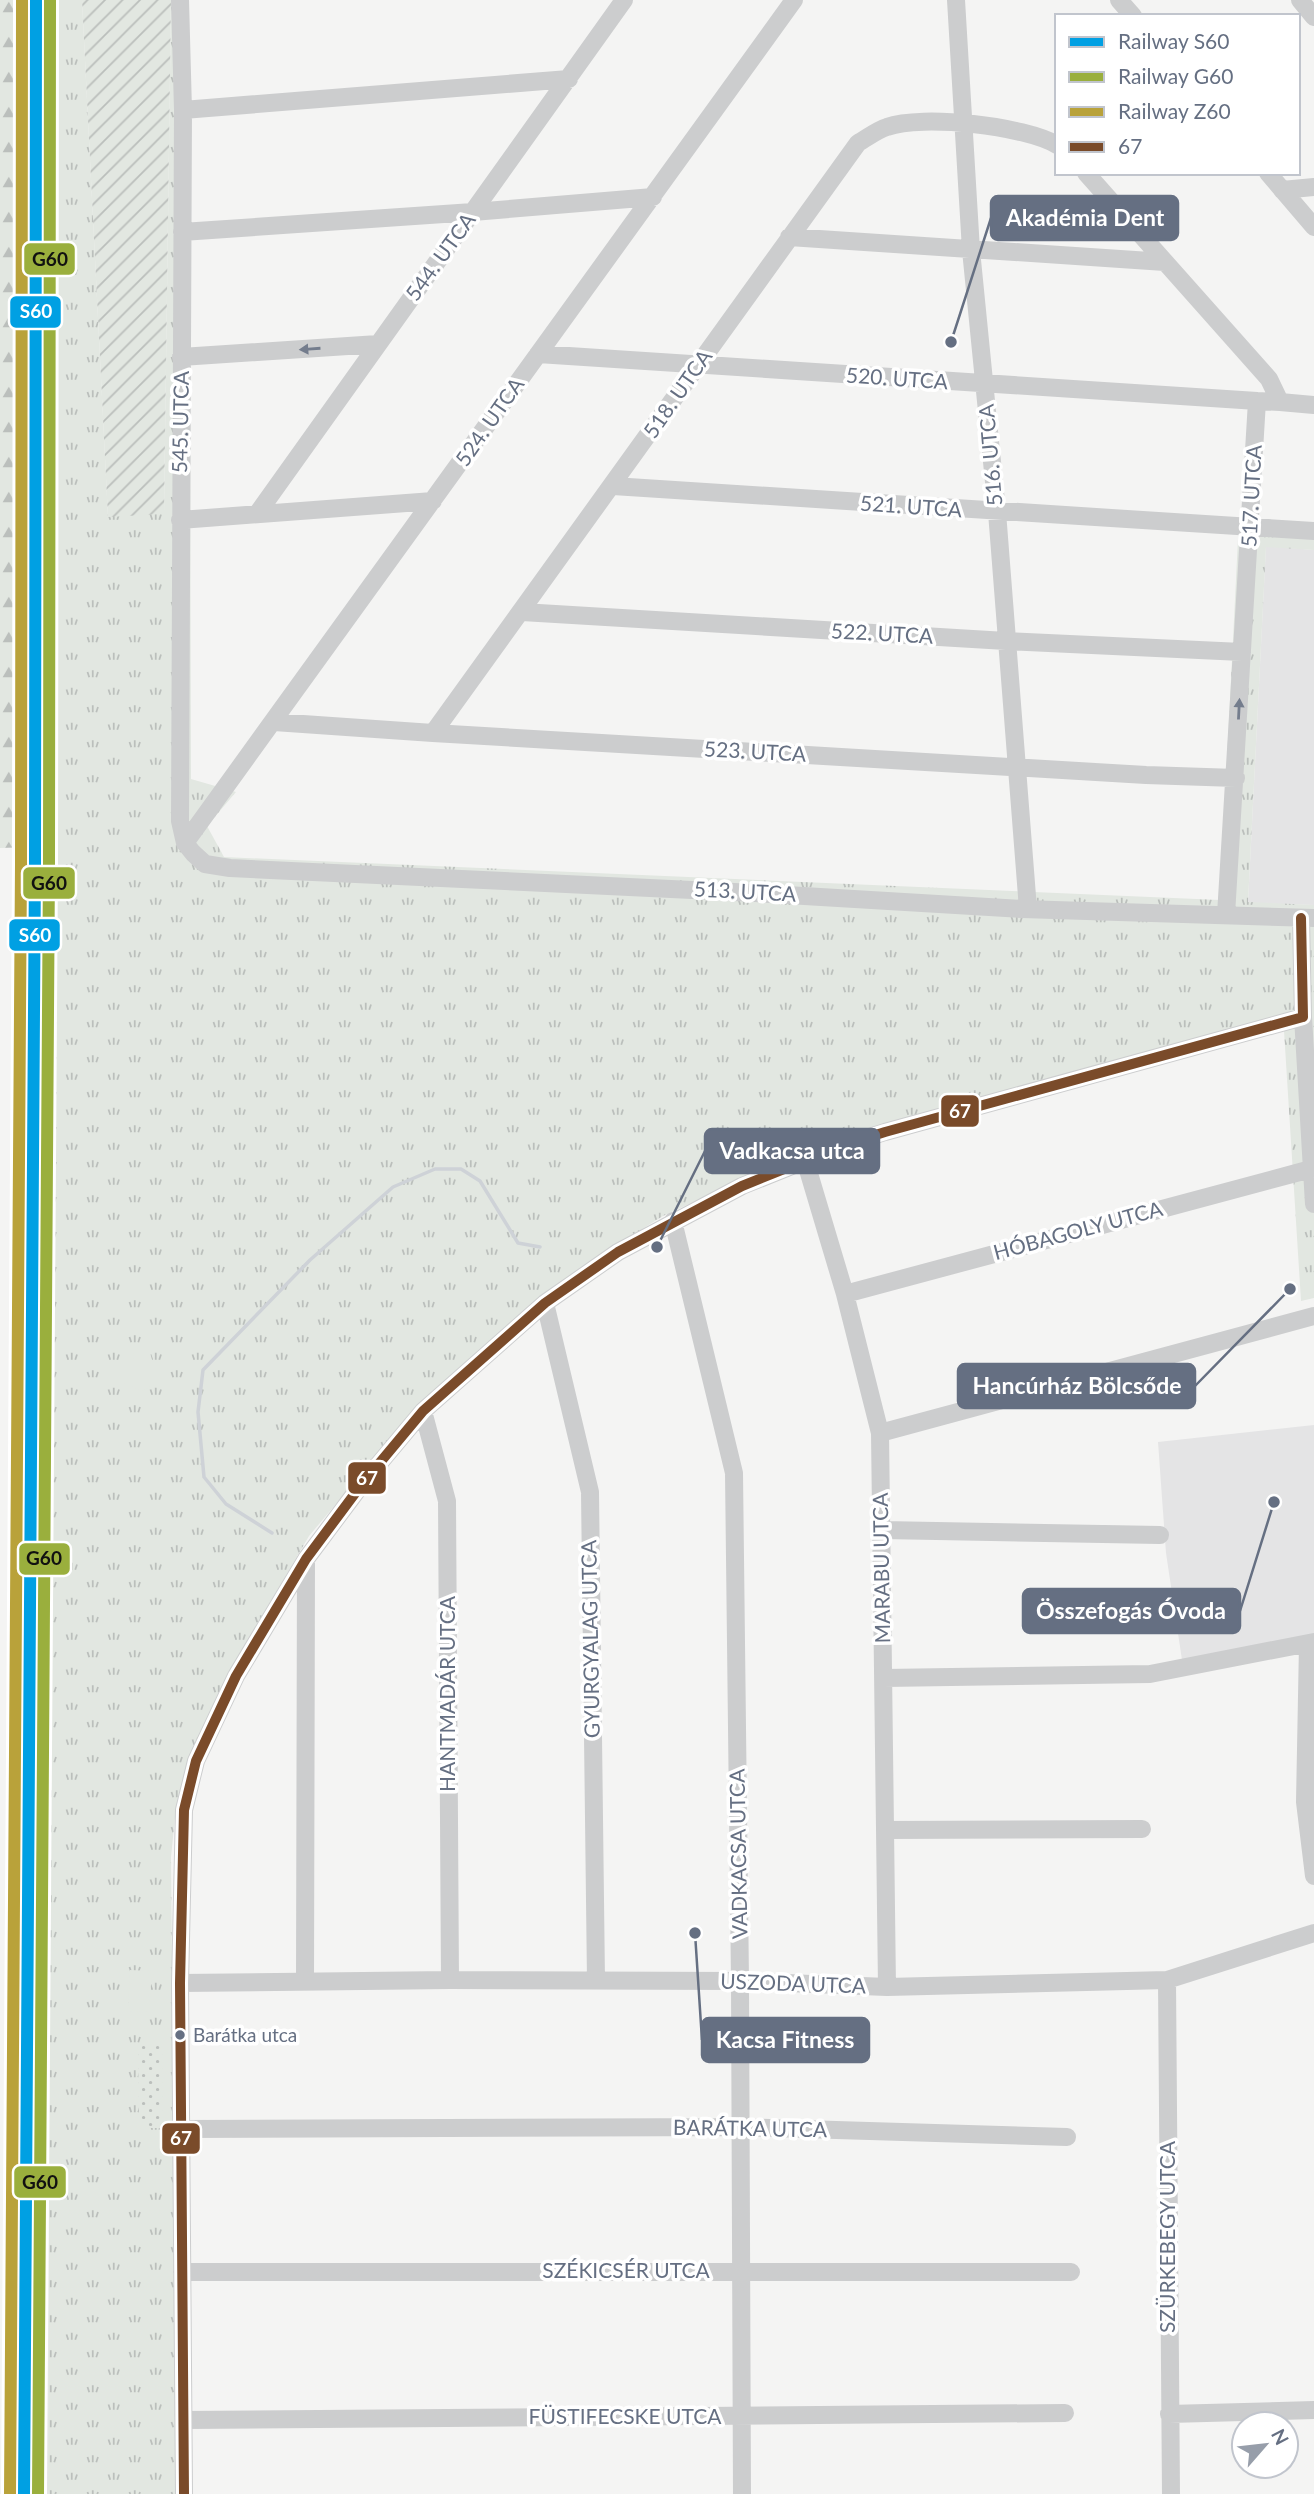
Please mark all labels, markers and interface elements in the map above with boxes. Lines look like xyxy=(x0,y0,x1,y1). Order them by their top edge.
legend xyxy=(1055,14,1300,175)
text: Railway S60 xyxy=(1118,28,1229,53)
text: Railway G60 xyxy=(1118,63,1233,88)
text: Railway Z60 xyxy=(1118,98,1231,123)
text: 67 xyxy=(1118,133,1142,158)
callout: Akadémia Dent xyxy=(991,196,1178,240)
text: Akadémia Dent xyxy=(1005,203,1165,231)
street label: 544. UTCA xyxy=(400,207,480,305)
line badge: G60 xyxy=(23,242,76,276)
text: G60 xyxy=(32,247,68,270)
line badge: S60 xyxy=(9,295,62,329)
text: S60 xyxy=(20,299,52,322)
street label: 518. UTCA xyxy=(637,343,717,442)
one-way arrow xyxy=(298,344,320,355)
street label: 520. UTCA xyxy=(845,361,950,394)
street label: 545. UTCA xyxy=(166,370,193,473)
street label: 524. UTCA xyxy=(449,371,529,470)
street label: 516. UTCA xyxy=(973,402,1006,507)
street label: 517. UTCA xyxy=(1235,443,1266,548)
street label: 521. UTCA xyxy=(859,489,964,522)
street label: 522. UTCA xyxy=(830,617,935,648)
one-way arrow xyxy=(1234,698,1245,720)
street label: 523. UTCA xyxy=(703,735,808,766)
line badge: G60 xyxy=(22,866,76,900)
text: G60 xyxy=(31,871,67,894)
street label: 513. UTCA xyxy=(693,875,798,906)
line badge: S60 xyxy=(8,918,61,952)
text: S60 xyxy=(19,923,51,946)
line badge: 67 xyxy=(940,1094,980,1128)
text: 67 xyxy=(949,1099,971,1122)
callout: Vadkacsa utca xyxy=(705,1129,879,1173)
text: Vadkacsa utca xyxy=(718,1136,865,1164)
street label: HÓBAGOLY UTCA xyxy=(990,1195,1166,1264)
callout: Hancúrház Bölcsőde xyxy=(958,1364,1195,1408)
text: Hancúrház Bölcsőde xyxy=(972,1371,1182,1399)
line badge: 67 xyxy=(347,1461,387,1495)
text: 67 xyxy=(356,1466,378,1489)
street label: MARABU UTCA xyxy=(867,1492,894,1644)
street label: GYURGYALAG UTCA xyxy=(575,1539,604,1738)
line badge: G60 xyxy=(18,1542,71,1576)
text: G60 xyxy=(26,1546,62,1569)
callout: Összefogás Óvoda xyxy=(1023,1589,1240,1633)
street label: HANTMADÁR UTCA xyxy=(434,1595,459,1792)
text: Összefogás Óvoda xyxy=(1036,1596,1226,1624)
street label: VADKACSA UTCA xyxy=(724,1768,751,1939)
street label: USZODA UTCA xyxy=(720,1967,867,1998)
callout: Kacsa Fitness xyxy=(702,2018,869,2062)
place label: Barátka utca xyxy=(193,2023,297,2046)
text: Kacsa Fitness xyxy=(716,2025,854,2053)
marker: Barátka utca xyxy=(173,2028,187,2042)
street label: BARÁTKA UTCA xyxy=(673,2114,828,2141)
line badge: 67 xyxy=(161,2122,201,2155)
text: 67 xyxy=(170,2126,192,2149)
street label: SZÜRKEBEGY UTCA xyxy=(1154,2140,1179,2333)
line badge: G60 xyxy=(13,2165,67,2199)
text: G60 xyxy=(22,2170,58,2193)
street label: SZÉKICSÉR UTCA xyxy=(542,2257,711,2282)
street label: FÜSTIFECSKE UTCA xyxy=(529,2403,722,2428)
north arrow xyxy=(1230,2410,1300,2480)
text: N xyxy=(1267,2425,1294,2449)

